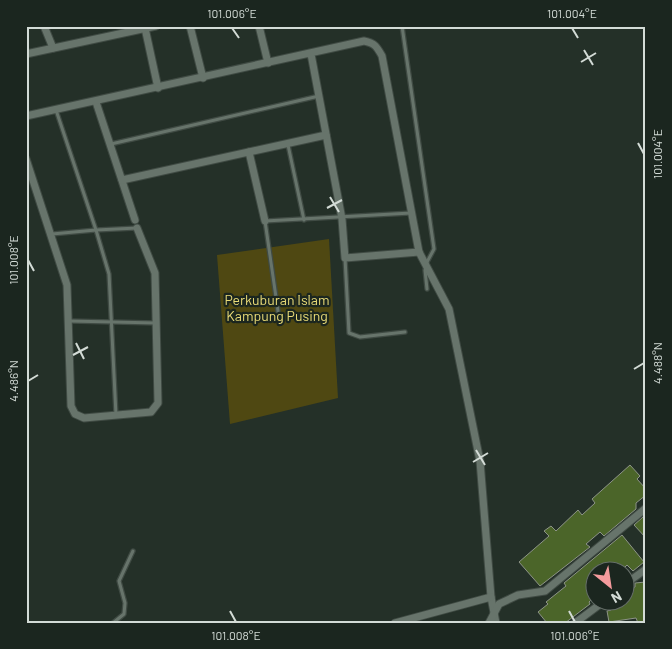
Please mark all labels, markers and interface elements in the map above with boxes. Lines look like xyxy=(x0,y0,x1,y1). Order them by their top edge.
text: 101.006°E xyxy=(207,6,257,20)
text: 101.004°E xyxy=(547,6,597,20)
text: 101.004°E xyxy=(650,129,664,179)
text: 101.008°E xyxy=(6,235,20,285)
park label: Perkuburan Islam Kampung Pusing xyxy=(224,291,330,324)
text: 4.488°N xyxy=(650,342,664,384)
text: 4.486°N xyxy=(6,360,20,402)
north arrow xyxy=(584,562,634,612)
text: N xyxy=(608,588,625,607)
text: 101.008°E xyxy=(211,628,261,642)
text: 101.006°E xyxy=(550,628,600,642)

